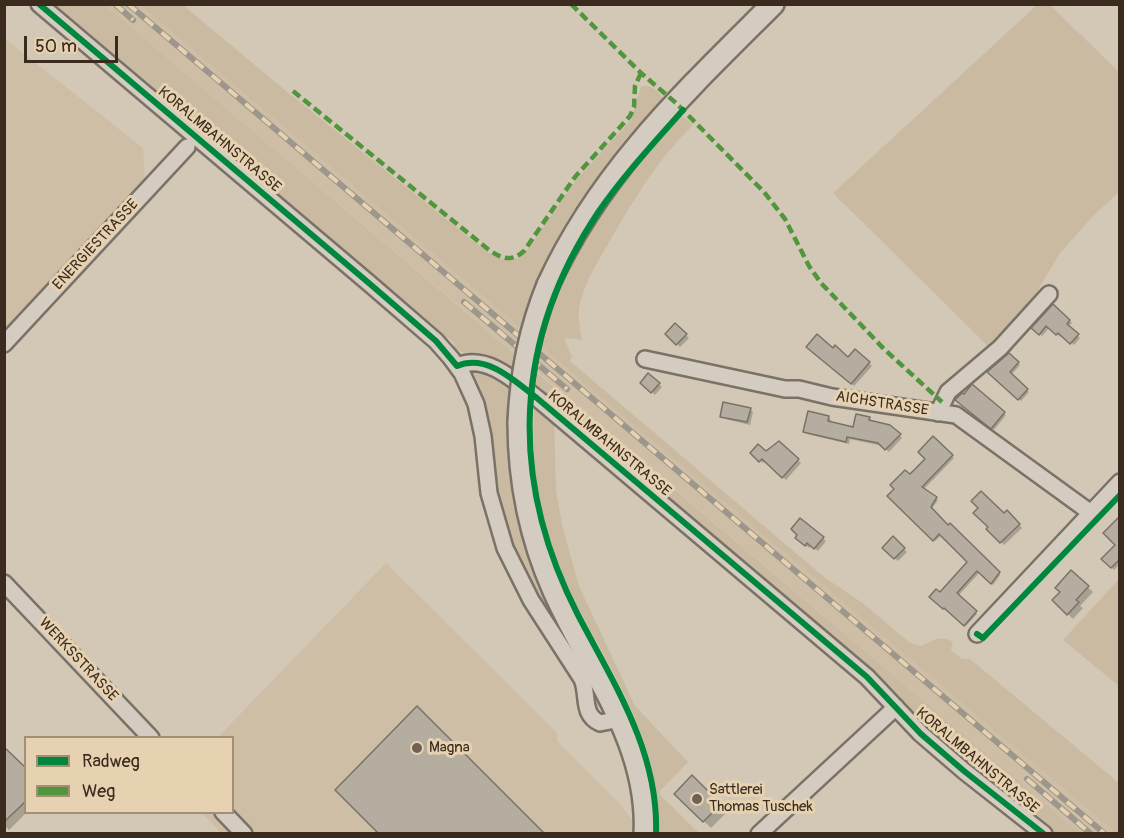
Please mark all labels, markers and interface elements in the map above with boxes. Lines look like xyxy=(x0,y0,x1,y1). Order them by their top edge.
scale bar xyxy=(27,24,122,62)
text: 50 m xyxy=(35,35,77,58)
street label: KORALMBAHNSTRASSE xyxy=(154,83,284,197)
street label: ENERGIESTRASSE xyxy=(49,196,143,294)
street label: KORALMBAHNSTRASSE xyxy=(544,387,674,501)
street label: AICHSTRASSE xyxy=(834,388,930,420)
street label: WERKSSTRASSE xyxy=(35,614,121,706)
street label: KORALMBAHNSTRASSE xyxy=(912,704,1042,818)
legend xyxy=(24,736,234,814)
place label: Magna xyxy=(429,739,470,757)
marker: Magna xyxy=(410,741,424,755)
text: Radweg xyxy=(82,750,140,773)
text: Weg xyxy=(82,780,115,803)
place label: Sattlerei Thomas Tuschek xyxy=(709,781,813,816)
marker: Sattlerei Thomas Tuschek xyxy=(690,792,704,806)

